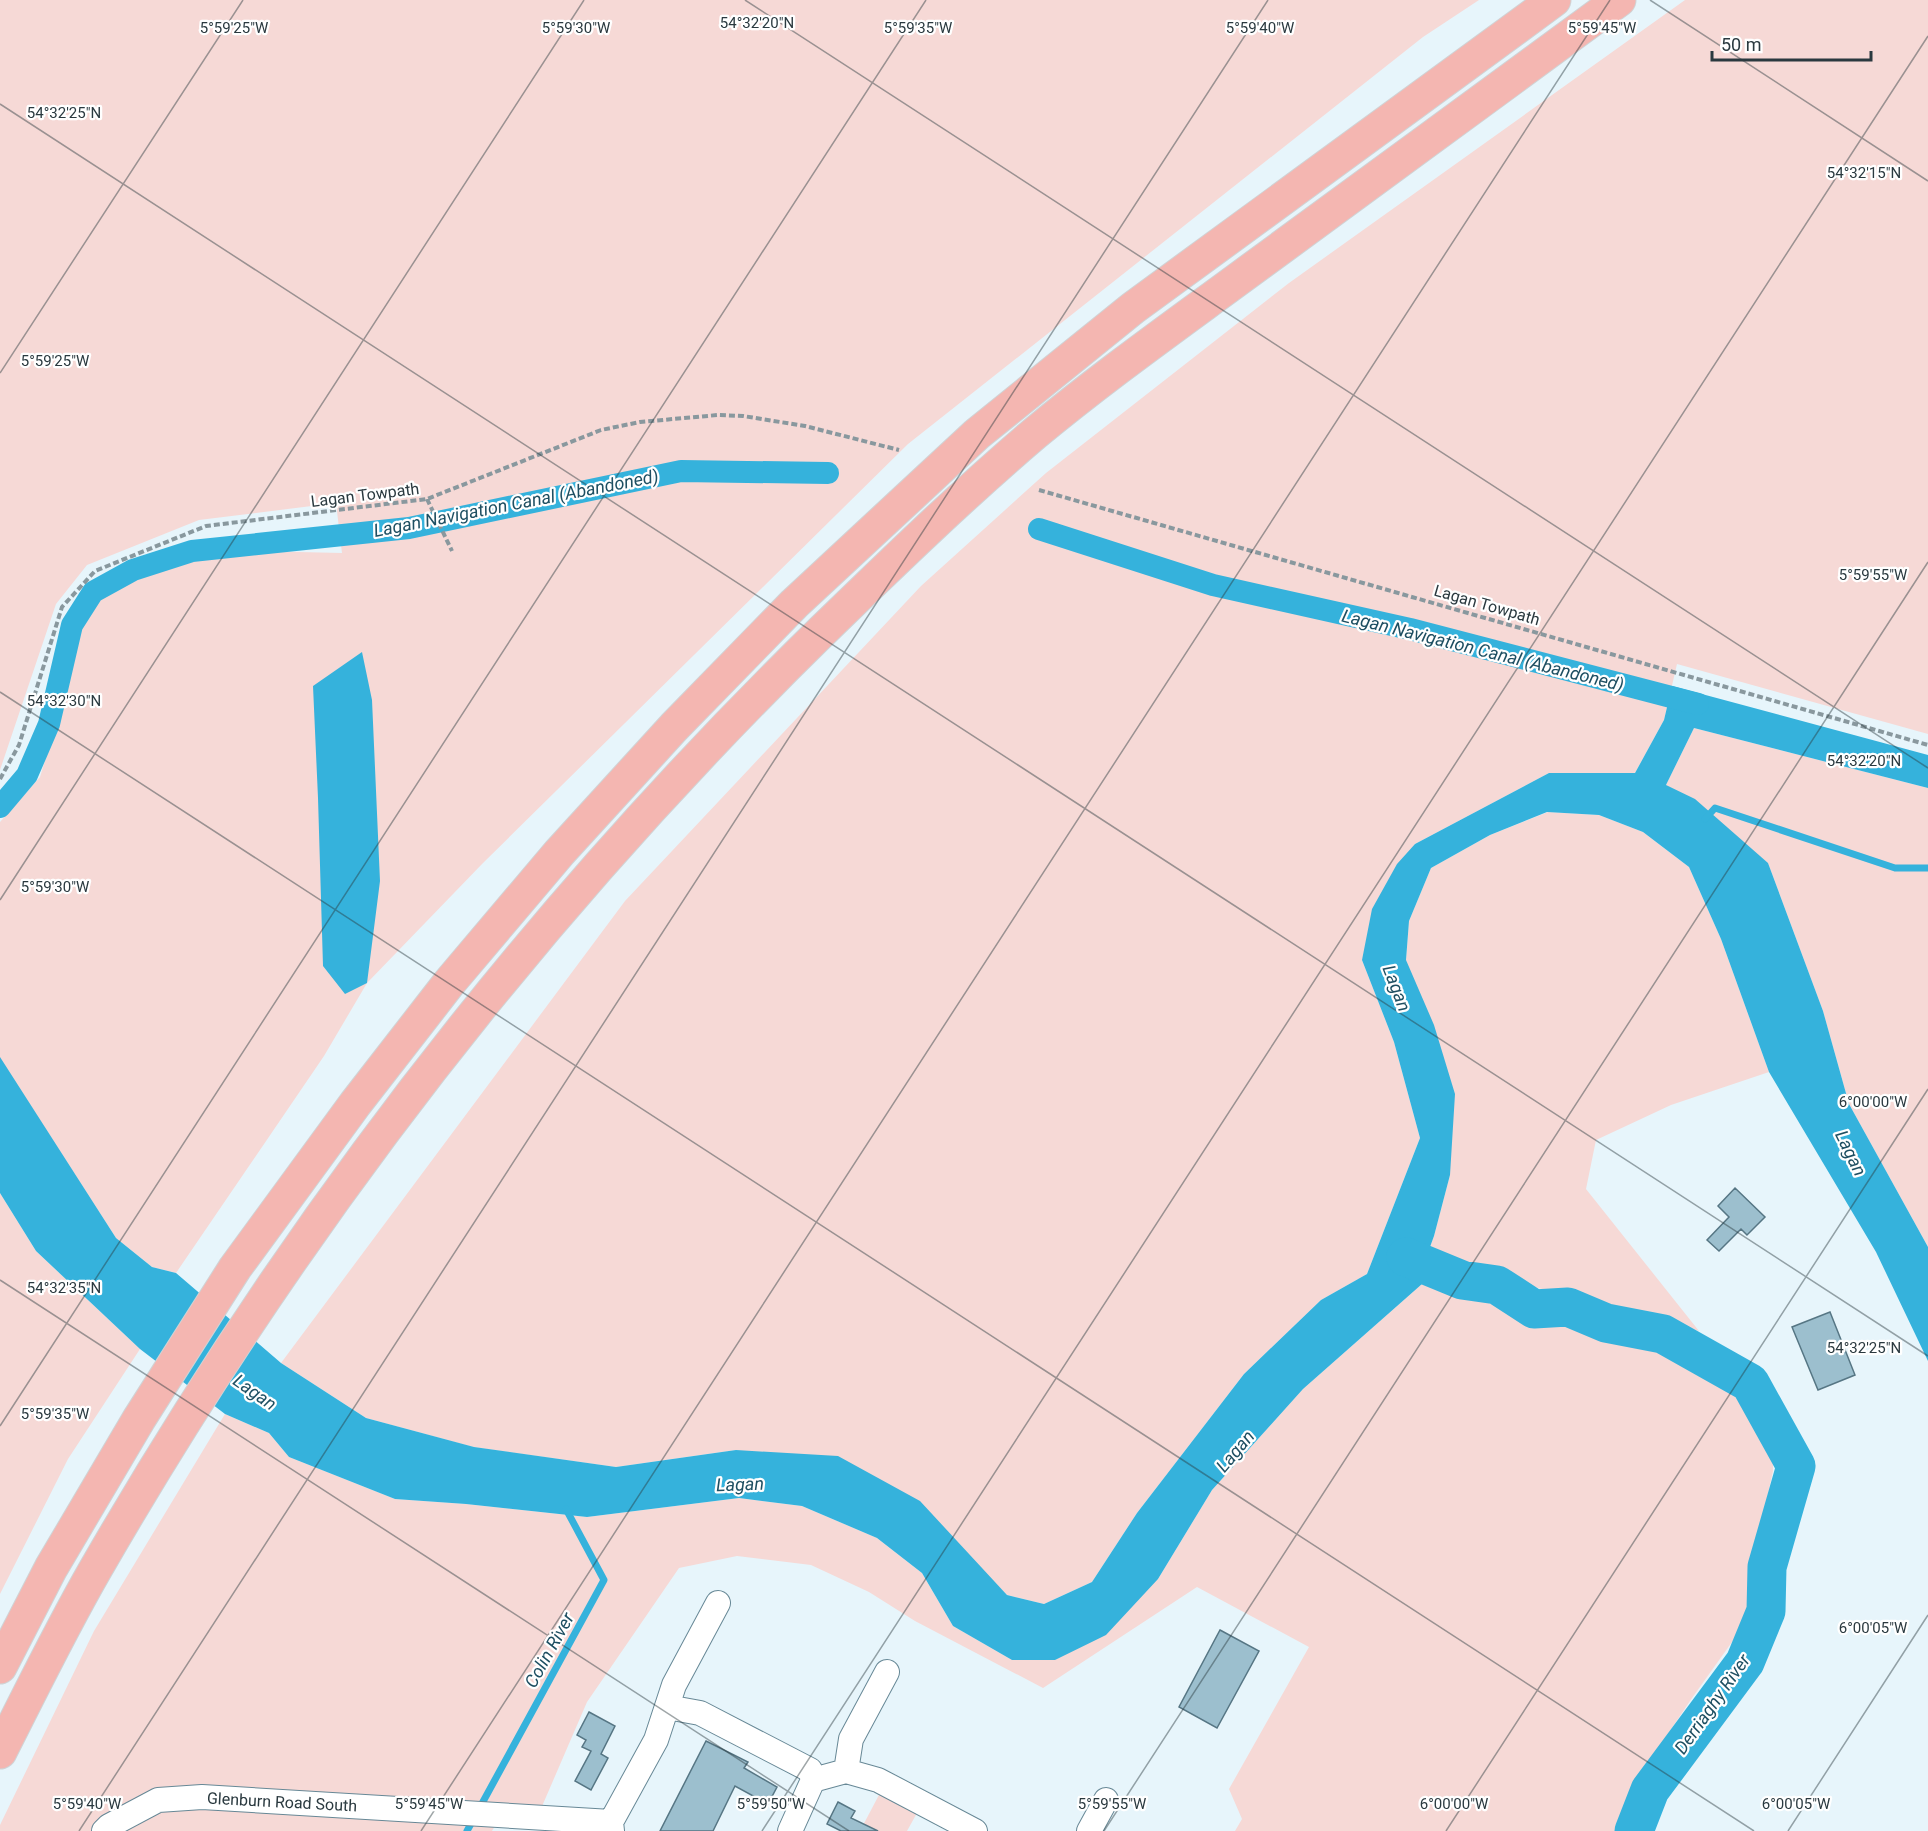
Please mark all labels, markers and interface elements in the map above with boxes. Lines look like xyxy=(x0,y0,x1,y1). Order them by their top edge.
text: 54°32'20"N xyxy=(720,14,794,32)
text: 5°59'25"W xyxy=(200,19,268,37)
text: 5°59'30"W xyxy=(542,19,610,37)
text: 5°59'35"W xyxy=(884,19,952,37)
text: 5°59'40"W xyxy=(1226,19,1294,37)
text: 5°59'45"W xyxy=(1568,19,1636,37)
scale bar xyxy=(1712,24,1871,62)
text: 50 m xyxy=(1721,34,1761,55)
text: 54°32'25"N xyxy=(27,104,101,122)
text: 54°32'15"N xyxy=(1827,164,1901,182)
text: 5°59'25"W xyxy=(21,352,89,370)
water label: Lagan Navigation Canal (Abandoned) xyxy=(372,465,660,542)
street label: Lagan Towpath xyxy=(310,479,420,511)
text: 5°59'55"W xyxy=(1839,566,1907,584)
street label: Lagan Towpath xyxy=(1432,581,1542,629)
water label: Lagan Navigation Canal (Abandoned) xyxy=(1340,605,1626,696)
text: 54°32'30"N xyxy=(27,692,101,710)
text: 54°32'20"N xyxy=(1827,752,1901,770)
text: 5°59'30"W xyxy=(21,878,89,896)
water label: Lagan xyxy=(1379,962,1415,1014)
text: 6°00'00"W xyxy=(1839,1093,1907,1111)
water label: Lagan xyxy=(1831,1127,1871,1179)
text: 54°32'35"N xyxy=(27,1279,101,1297)
text: 54°32'25"N xyxy=(1827,1339,1901,1357)
water label: Lagan xyxy=(229,1370,281,1414)
text: 5°59'35"W xyxy=(21,1405,89,1423)
water label: Lagan xyxy=(1212,1426,1258,1476)
water label: Lagan xyxy=(716,1473,764,1495)
water label: Colin River xyxy=(520,1608,579,1691)
text: 6°00'05"W xyxy=(1839,1619,1907,1637)
water label: Derriaghy River xyxy=(1670,1649,1755,1758)
street label: Glenburn Road South xyxy=(206,1789,358,1815)
text: 5°59'40"W xyxy=(53,1795,121,1813)
text: 5°59'45"W xyxy=(395,1795,463,1813)
text: 5°59'50"W xyxy=(737,1795,805,1813)
text: 5°59'55"W xyxy=(1078,1795,1146,1813)
text: 6°00'00"W xyxy=(1420,1795,1488,1813)
text: 6°00'05"W xyxy=(1762,1795,1830,1813)

